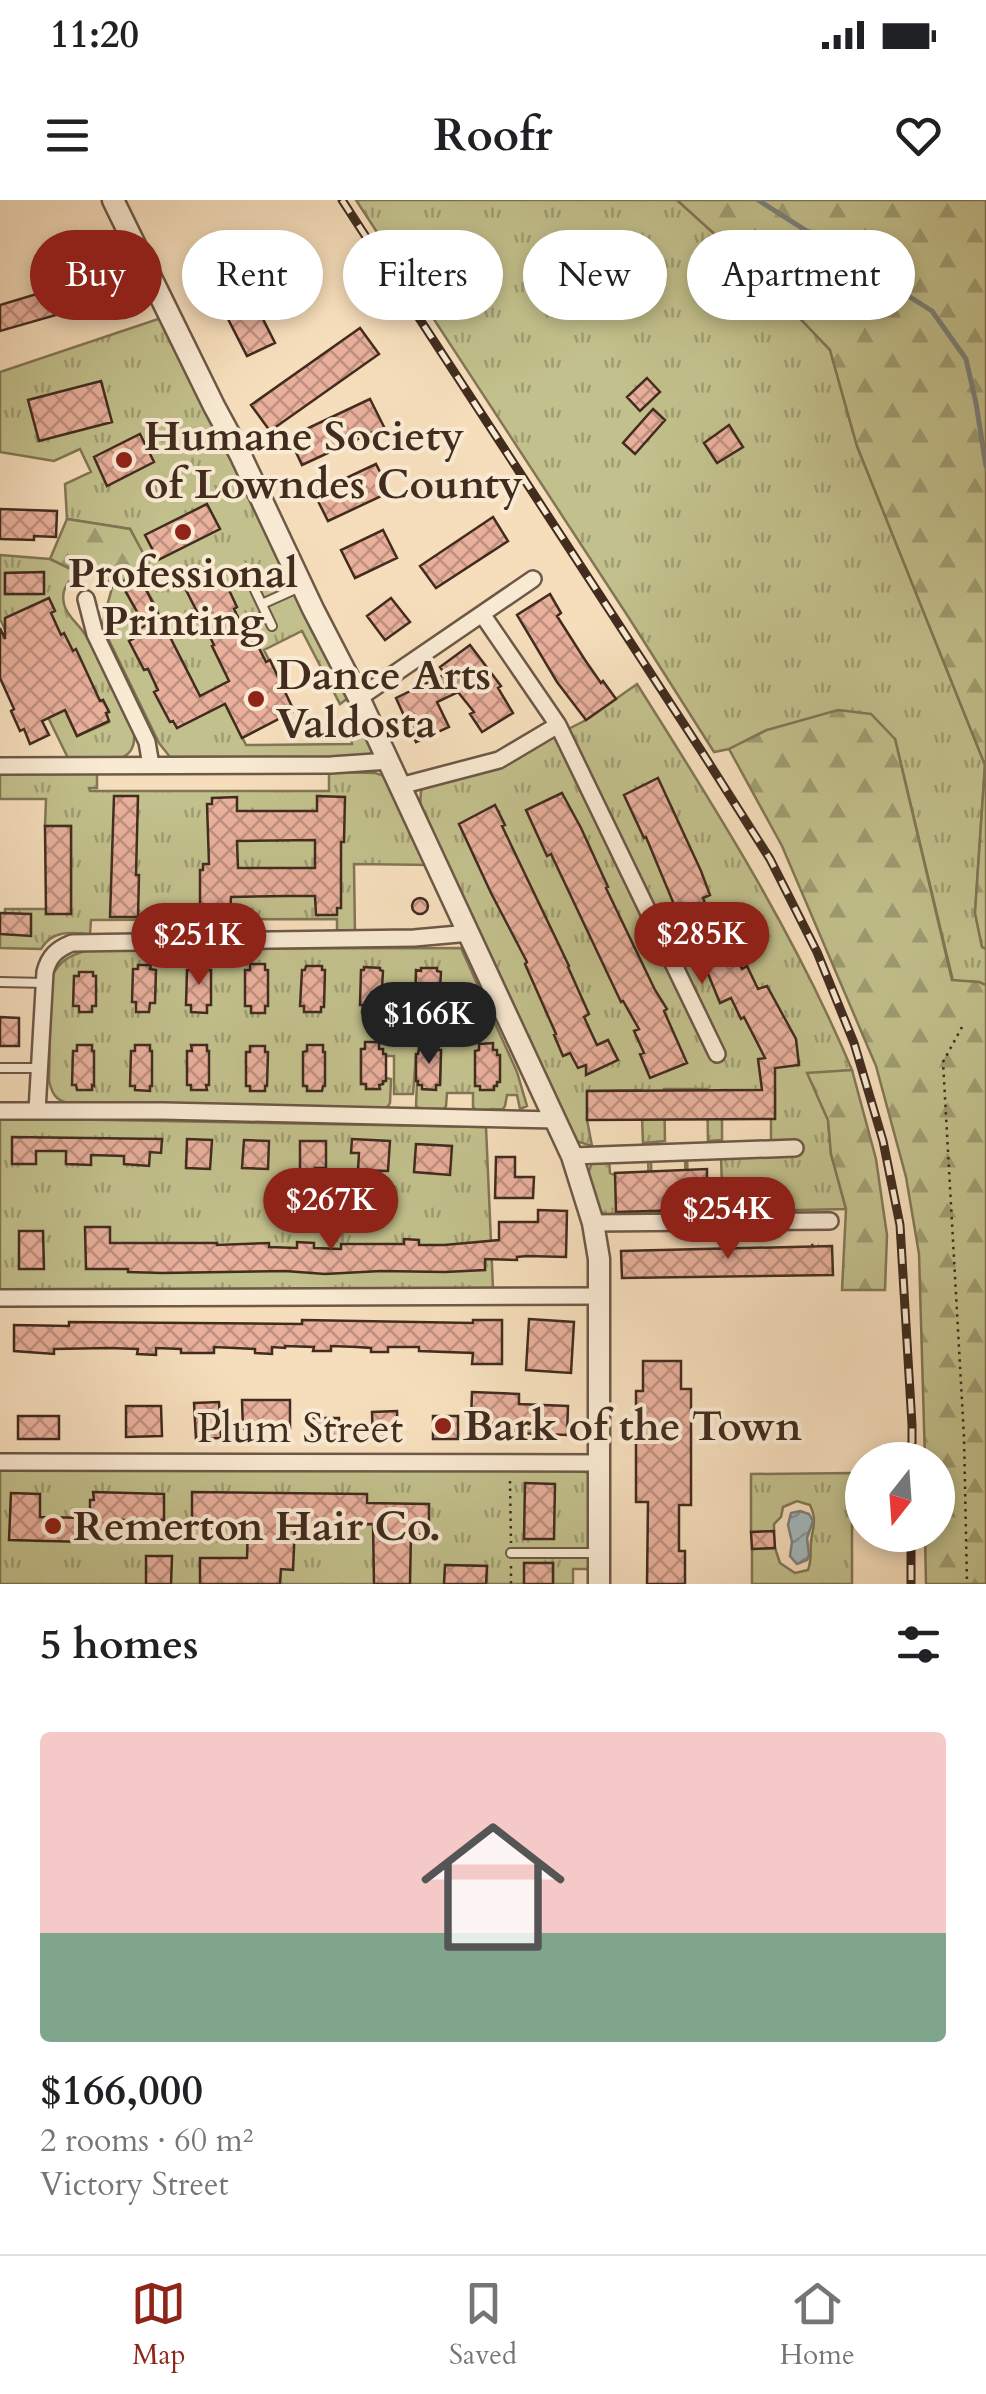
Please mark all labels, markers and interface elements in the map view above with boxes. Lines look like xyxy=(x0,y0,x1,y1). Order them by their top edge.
text: 11:20 xyxy=(50,9,139,61)
text: Roofr xyxy=(433,105,553,166)
icon: menu xyxy=(40,108,95,163)
icon: heart xyxy=(891,108,946,163)
chip: Buy xyxy=(30,230,162,320)
chip: Rent xyxy=(182,230,323,320)
chip: Filters xyxy=(343,230,503,320)
chip: New xyxy=(523,230,667,320)
chip: Apartment xyxy=(687,230,915,320)
place label: Humane Society of Lowndes County xyxy=(144,408,523,513)
marker: Humane Society of Lowndes County xyxy=(113,449,135,471)
marker: Professional Printing xyxy=(172,521,194,543)
place label: Professional Printing xyxy=(68,545,298,650)
place label: Dance Arts Valdosta xyxy=(276,647,491,752)
marker: Dance Arts Valdosta xyxy=(245,688,267,710)
pin: $285K xyxy=(632,902,772,987)
pin: $251K xyxy=(129,903,269,988)
text: $285K xyxy=(656,912,748,956)
text: $251K xyxy=(153,913,245,957)
pin: $166K xyxy=(359,982,499,1067)
text: $166K xyxy=(383,992,475,1036)
pin: $267K xyxy=(261,1168,401,1253)
pin: $254K xyxy=(658,1177,798,1262)
text: $267K xyxy=(285,1178,377,1222)
text: $254K xyxy=(682,1187,774,1231)
place label: Bark of the Town xyxy=(463,1398,802,1455)
street label: Plum Street xyxy=(197,1400,403,1457)
marker: Bark of the Town xyxy=(432,1415,454,1437)
north arrow xyxy=(845,1442,955,1552)
map controls xyxy=(845,1442,955,1552)
place label: Remerton Hair Co. xyxy=(73,1498,441,1555)
marker: Remerton Hair Co. xyxy=(42,1515,64,1537)
text: 5 homes xyxy=(40,1616,198,1673)
icon: filters xyxy=(891,1617,946,1672)
icon: home xyxy=(403,1797,583,1977)
text: $166,000 xyxy=(40,2062,203,2119)
text: 2 rooms · 60 m² xyxy=(40,2119,253,2163)
text: Victory Street xyxy=(40,2163,229,2207)
tab: Map xyxy=(131,2276,186,2374)
tab: Saved xyxy=(449,2276,517,2374)
tab: Home xyxy=(780,2276,855,2374)

